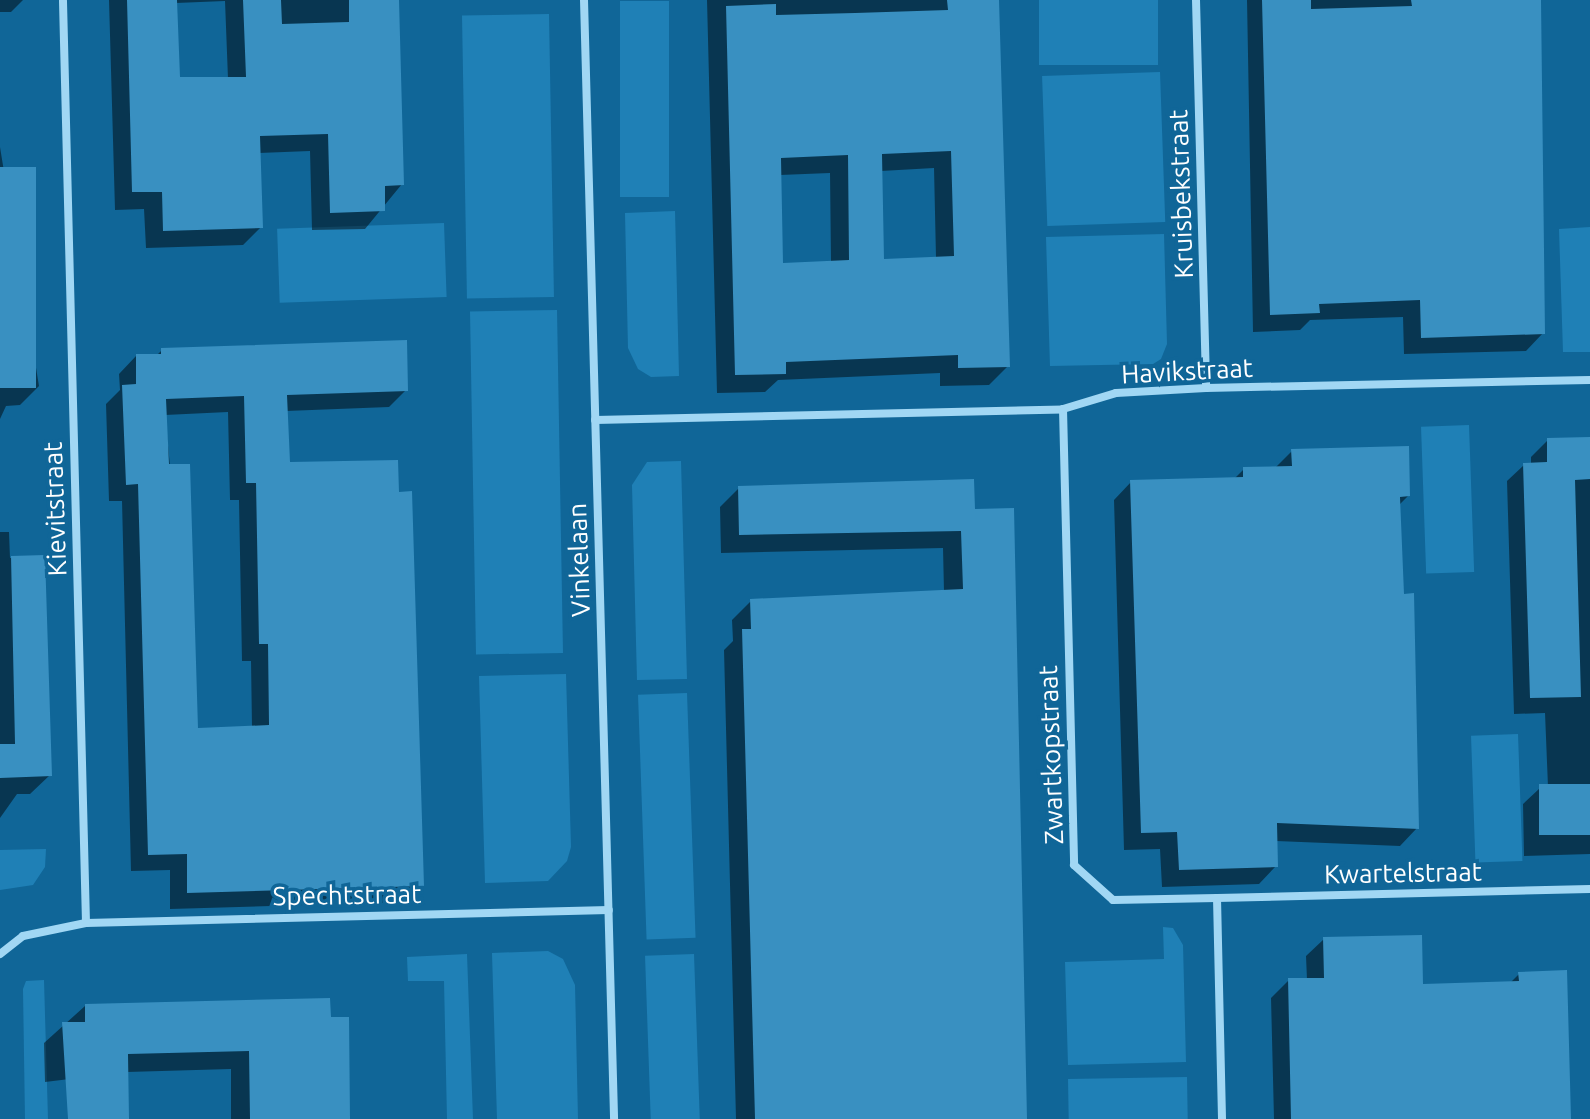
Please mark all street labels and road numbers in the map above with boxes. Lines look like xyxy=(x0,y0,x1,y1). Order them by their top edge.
street label: Kruisbekstraat xyxy=(1162,109,1200,279)
street label: Havikstraat xyxy=(1120,352,1254,390)
street label: Kievitstraat xyxy=(37,441,73,577)
street label: Vinkelaan xyxy=(561,502,597,618)
street label: Zwartkopstraat xyxy=(1032,665,1070,845)
street label: Kwartelstraat xyxy=(1324,856,1482,890)
street label: Spechtstraat xyxy=(272,878,422,912)

